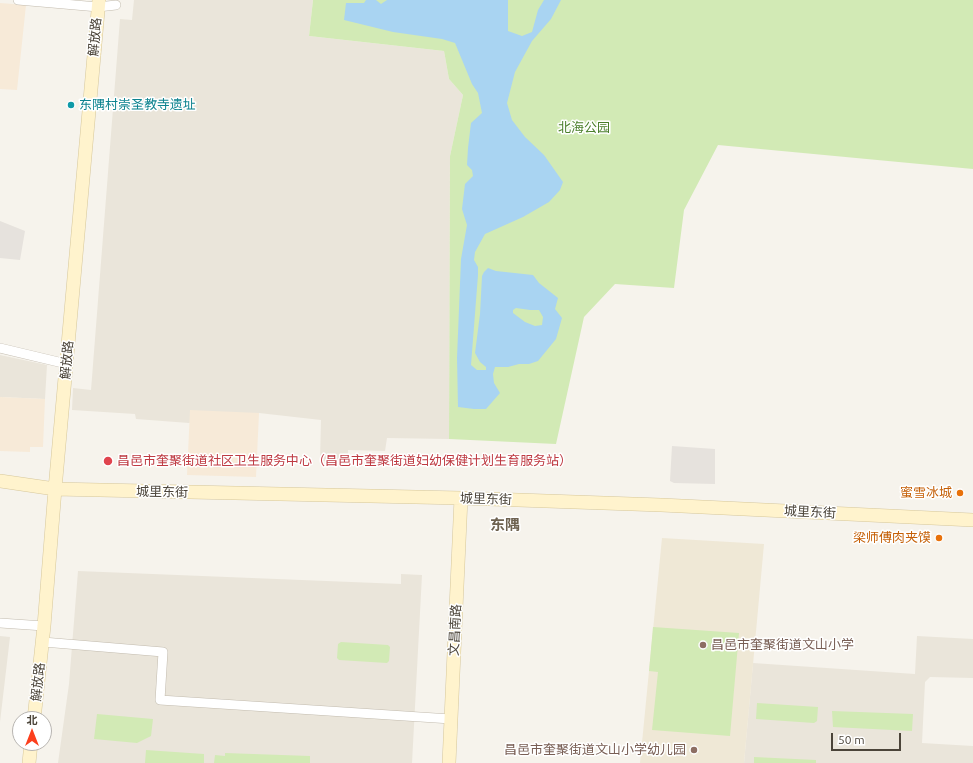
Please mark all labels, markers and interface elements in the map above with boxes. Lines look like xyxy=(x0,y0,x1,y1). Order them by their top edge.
street label: 解放路 xyxy=(86,17,104,57)
place label: 东隅村崇圣教寺遗址 xyxy=(79,97,196,113)
marker: 东隅村崇圣教寺遗址 xyxy=(66,100,76,110)
park label: 北海公园 xyxy=(558,120,610,136)
street label: 解放路 xyxy=(58,340,76,380)
place label: 昌邑市奎聚街道社区卫生服务中心（昌邑市奎聚街道妇幼保健计划生育服务站） xyxy=(117,453,572,469)
marker: 昌邑市奎聚街道社区卫生服务中心（昌邑市奎聚街道妇幼保健计划生育服务站） xyxy=(102,455,114,467)
street label: 城里东街 xyxy=(136,484,188,500)
place label: 蜜雪冰城 xyxy=(900,485,952,501)
marker: 蜜雪冰城 xyxy=(955,488,965,498)
street label: 城里东街 xyxy=(460,490,512,508)
street label: 城里东街 xyxy=(784,503,836,521)
district label: 东隅 xyxy=(490,516,520,534)
place label: 梁师傅肉夹馍 xyxy=(853,530,931,546)
marker: 梁师傅肉夹馍 xyxy=(934,533,944,543)
street label: 文昌南路 xyxy=(446,604,464,656)
place label: 昌邑市奎聚街道文山小学 xyxy=(711,637,854,653)
marker: 昌邑市奎聚街道文山小学 xyxy=(698,640,708,650)
street label: 解放路 xyxy=(28,662,48,702)
north arrow xyxy=(12,711,52,751)
text: 北 xyxy=(27,714,38,726)
scale bar xyxy=(833,725,903,751)
text: 50 m xyxy=(838,733,865,746)
place label: 昌邑市奎聚街道文山小学幼儿园 xyxy=(504,742,686,758)
marker: 昌邑市奎聚街道文山小学幼儿园 xyxy=(689,745,699,755)

